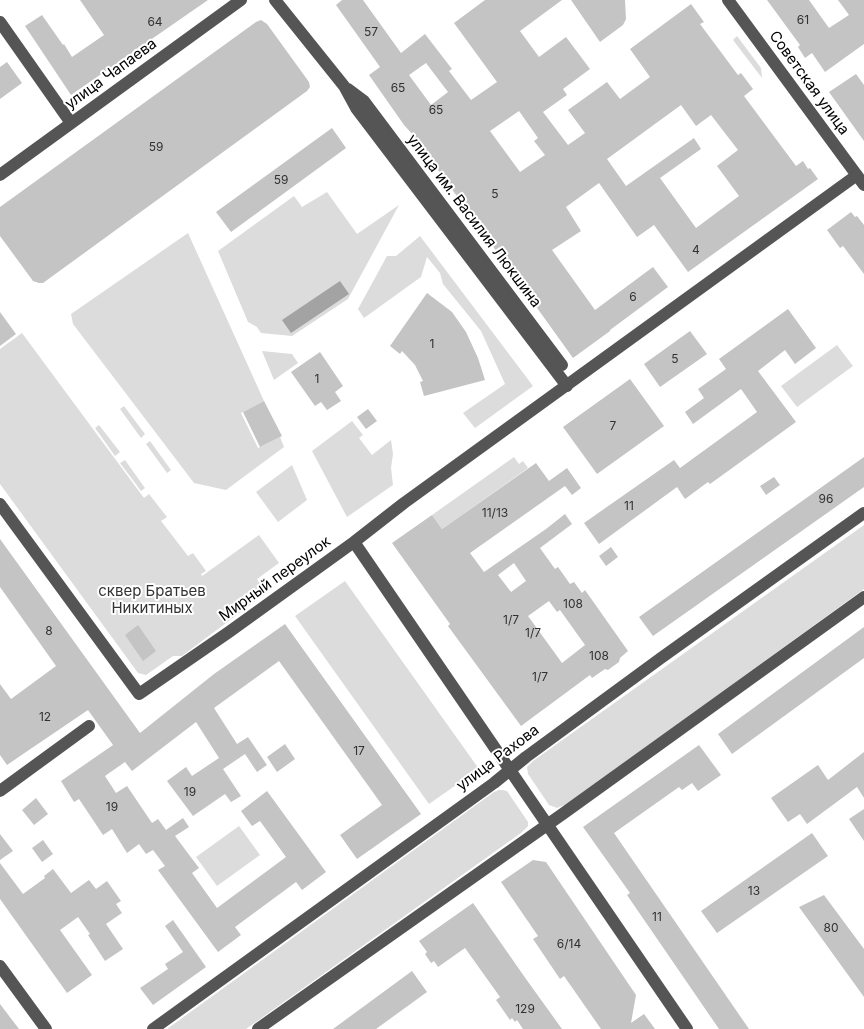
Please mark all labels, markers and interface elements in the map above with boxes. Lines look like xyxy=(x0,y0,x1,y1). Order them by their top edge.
house number: 61 xyxy=(797,13,809,27)
house number: 64 xyxy=(147,15,163,29)
house number: 57 xyxy=(364,25,378,39)
street label: Советская улица xyxy=(765,27,853,139)
street label: улица Чапаева xyxy=(62,35,160,113)
house number: 65 xyxy=(391,81,405,95)
house number: 65 xyxy=(429,103,443,117)
street label: улица им. Василия Люкшина xyxy=(403,131,545,311)
house number: 59 xyxy=(149,140,163,154)
house number: 59 xyxy=(274,173,288,187)
house number: 5 xyxy=(491,187,499,201)
house number: 4 xyxy=(692,243,700,257)
house number: 6 xyxy=(629,290,637,304)
house number: 1 xyxy=(430,337,434,351)
house number: 5 xyxy=(671,352,679,366)
house number: 1 xyxy=(315,372,319,386)
house number: 7 xyxy=(610,419,616,433)
house number: 96 xyxy=(819,492,833,506)
house number: 11 xyxy=(624,499,634,513)
house number: 11/13 xyxy=(482,506,508,520)
street label: Мирный переулок xyxy=(216,533,334,625)
park label: сквер Братьев Никитиных xyxy=(98,582,206,617)
house number: 108 xyxy=(563,597,583,611)
house number: 1/7 xyxy=(503,613,519,627)
house number: 8 xyxy=(45,624,53,638)
house number: 1/7 xyxy=(525,626,541,640)
house number: 108 xyxy=(589,649,609,663)
house number: 1/7 xyxy=(532,670,548,684)
house number: 12 xyxy=(39,710,51,724)
street label: улица Рахова xyxy=(453,721,543,795)
house number: 17 xyxy=(353,744,365,758)
house number: 19 xyxy=(184,785,196,799)
house number: 19 xyxy=(106,800,118,814)
house number: 13 xyxy=(748,884,760,898)
house number: 11 xyxy=(652,910,662,924)
house number: 80 xyxy=(824,921,838,935)
house number: 6/14 xyxy=(557,937,581,951)
house number: 129 xyxy=(515,1002,535,1016)

